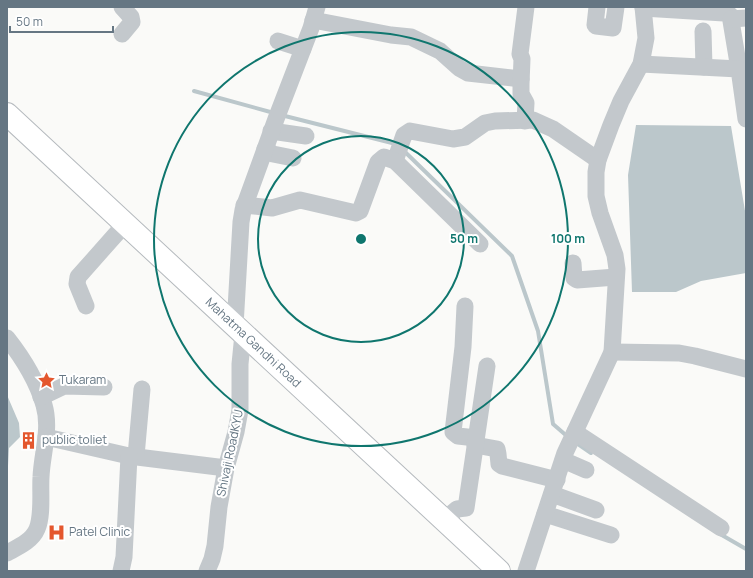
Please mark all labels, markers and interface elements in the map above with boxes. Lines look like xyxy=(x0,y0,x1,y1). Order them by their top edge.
scale bar xyxy=(10,8,113,34)
text: 50 m xyxy=(16,13,43,30)
text: 50 m xyxy=(450,230,478,247)
text: 100 m xyxy=(551,230,585,247)
centre of rings xyxy=(354,232,368,246)
street label: Mahatma Gandhi Road xyxy=(202,294,305,391)
place icon: Tukaram xyxy=(36,370,56,390)
place label: Tukaram xyxy=(59,371,106,388)
street label: Shivaji RoadKYU xyxy=(212,408,247,498)
building icon: public toliet xyxy=(19,430,39,450)
place label: public toliet xyxy=(42,431,107,448)
hospital icon: Patel Clinic xyxy=(46,522,66,542)
place label: Patel Clinic xyxy=(69,523,131,540)

